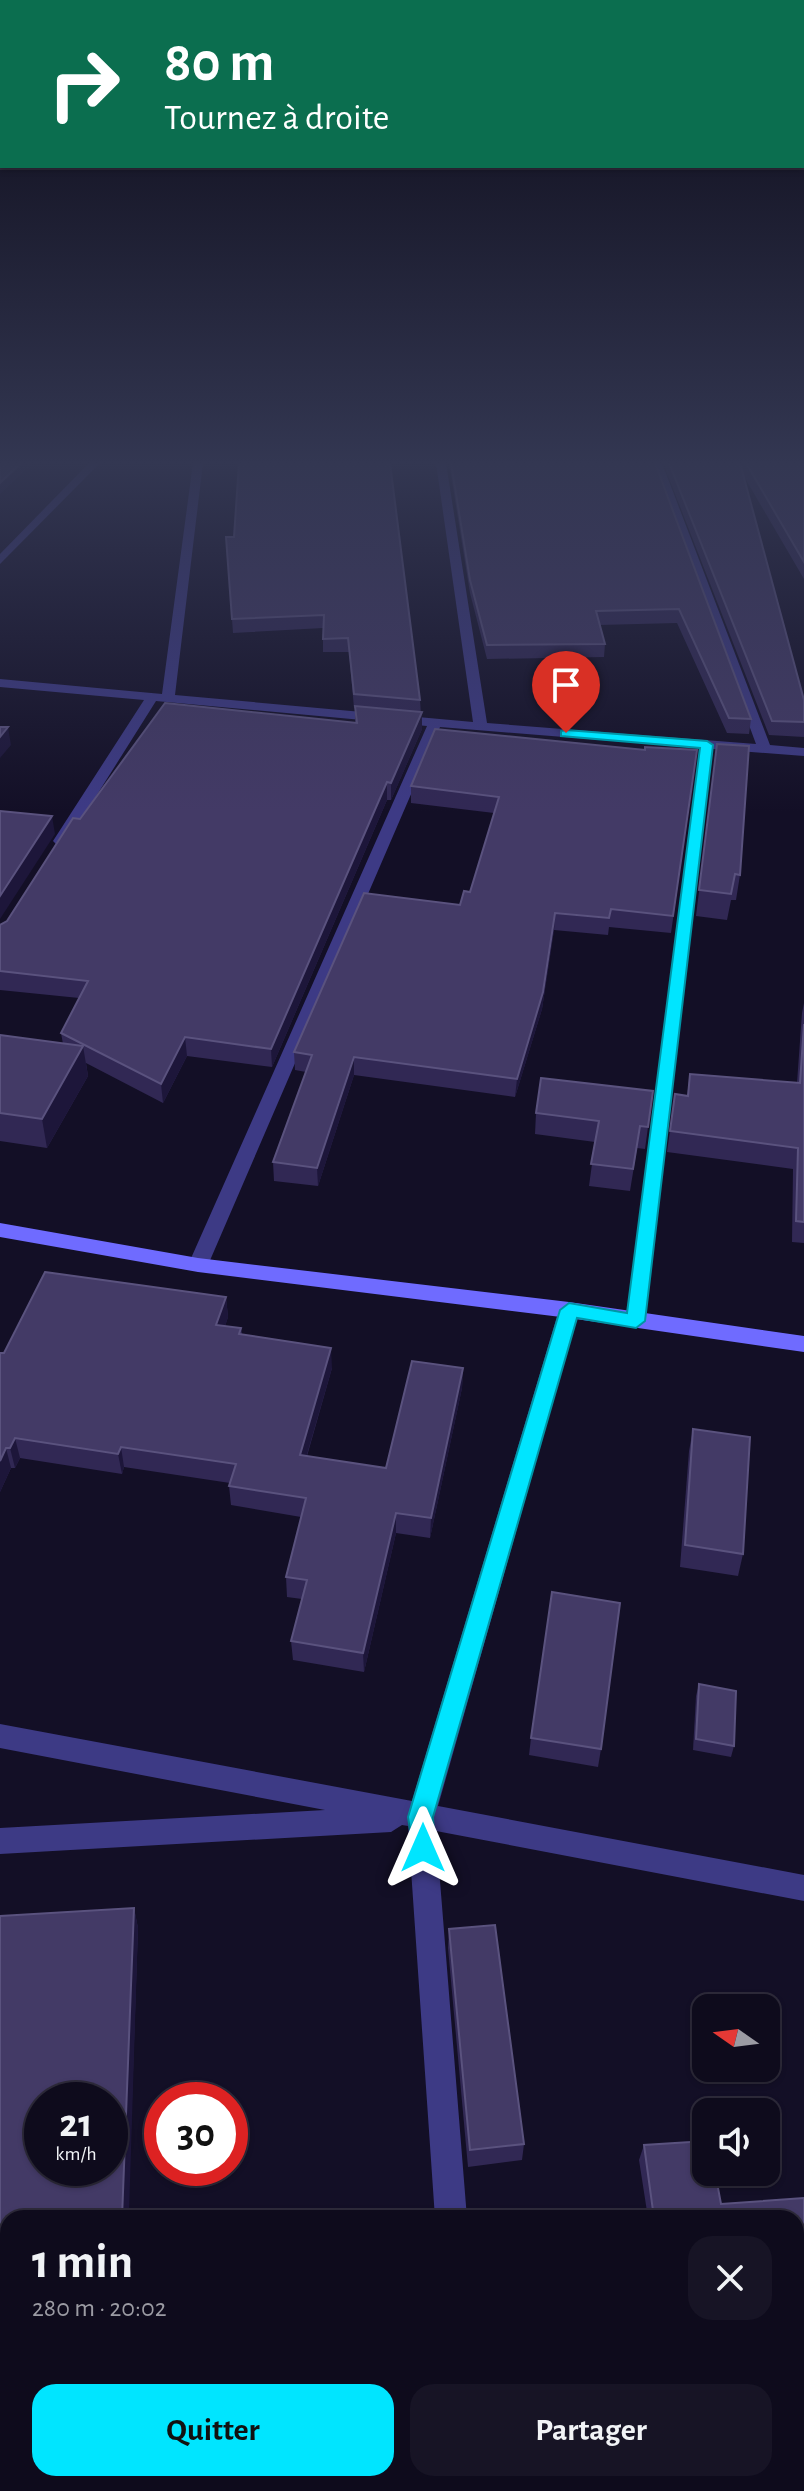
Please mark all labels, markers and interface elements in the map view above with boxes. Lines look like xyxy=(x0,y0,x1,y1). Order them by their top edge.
icon: right xyxy=(32,32,136,136)
text: 80 m xyxy=(164,35,274,91)
text: Tournez à droite xyxy=(164,100,389,136)
pin xyxy=(532,651,600,733)
icon: arrive xyxy=(544,663,588,707)
position arrow xyxy=(381,1806,465,1890)
north arrow xyxy=(692,1994,780,2082)
map controls xyxy=(692,1994,780,2186)
speed limit sign: 30 xyxy=(144,2082,248,2186)
button: sound xyxy=(692,2098,780,2186)
text: 21 xyxy=(59,2104,93,2144)
text: km/h xyxy=(55,2144,97,2164)
button: close xyxy=(688,2236,772,2320)
text: 1 min xyxy=(32,2239,133,2287)
text: 280 m · 20:02 xyxy=(32,2295,167,2321)
button: Quitter xyxy=(32,2384,394,2476)
button: Partager xyxy=(410,2384,772,2476)

